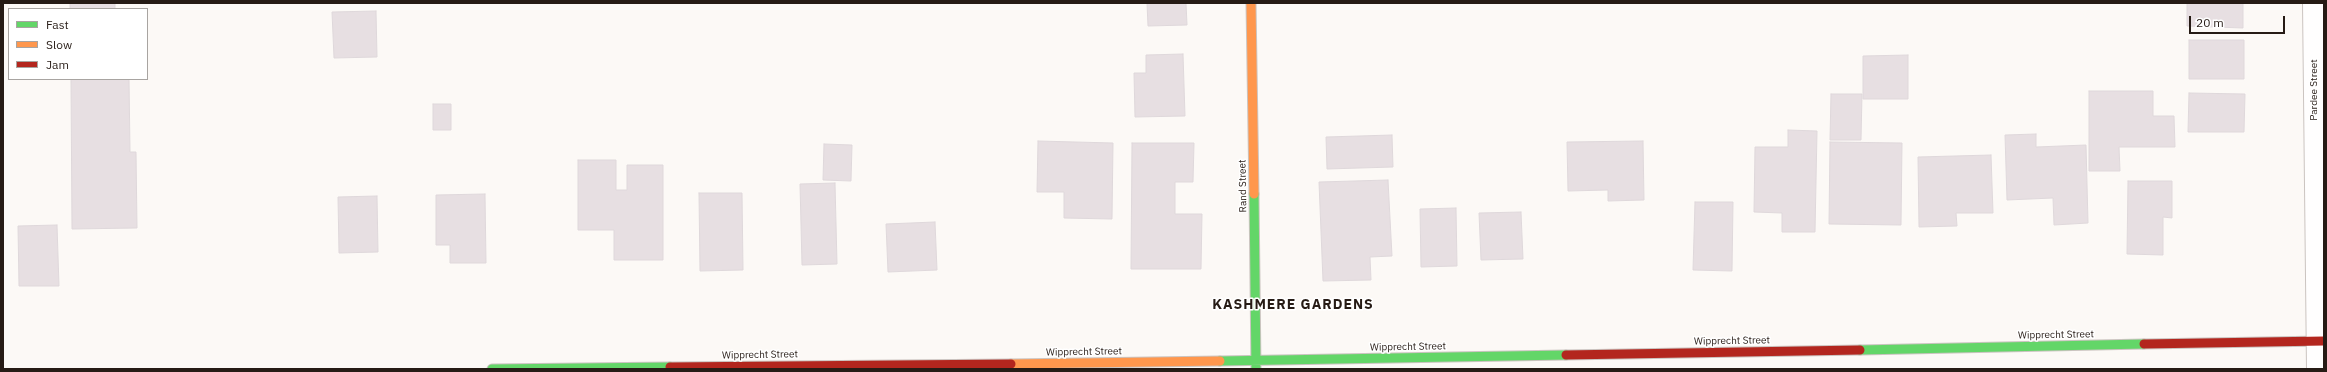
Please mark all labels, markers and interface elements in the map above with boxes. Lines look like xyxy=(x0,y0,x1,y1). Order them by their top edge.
legend xyxy=(8,8,148,80)
scale bar xyxy=(2191,8,2287,34)
text: 20 m xyxy=(2196,15,2224,30)
text: Fast xyxy=(46,17,69,32)
text: Slow xyxy=(46,37,72,52)
text: Jam xyxy=(46,57,69,72)
street label: Pardee Street xyxy=(2308,59,2320,121)
street label: Rand Street xyxy=(1237,159,1249,213)
district label: KASHMERE GARDENS xyxy=(1212,297,1374,313)
street label: Wipprecht Street xyxy=(2018,328,2094,342)
street label: Wipprecht Street xyxy=(1694,334,1770,348)
street label: Wipprecht Street xyxy=(1370,340,1446,354)
street label: Wipprecht Street xyxy=(1046,345,1122,359)
street label: Wipprecht Street xyxy=(722,348,798,362)

